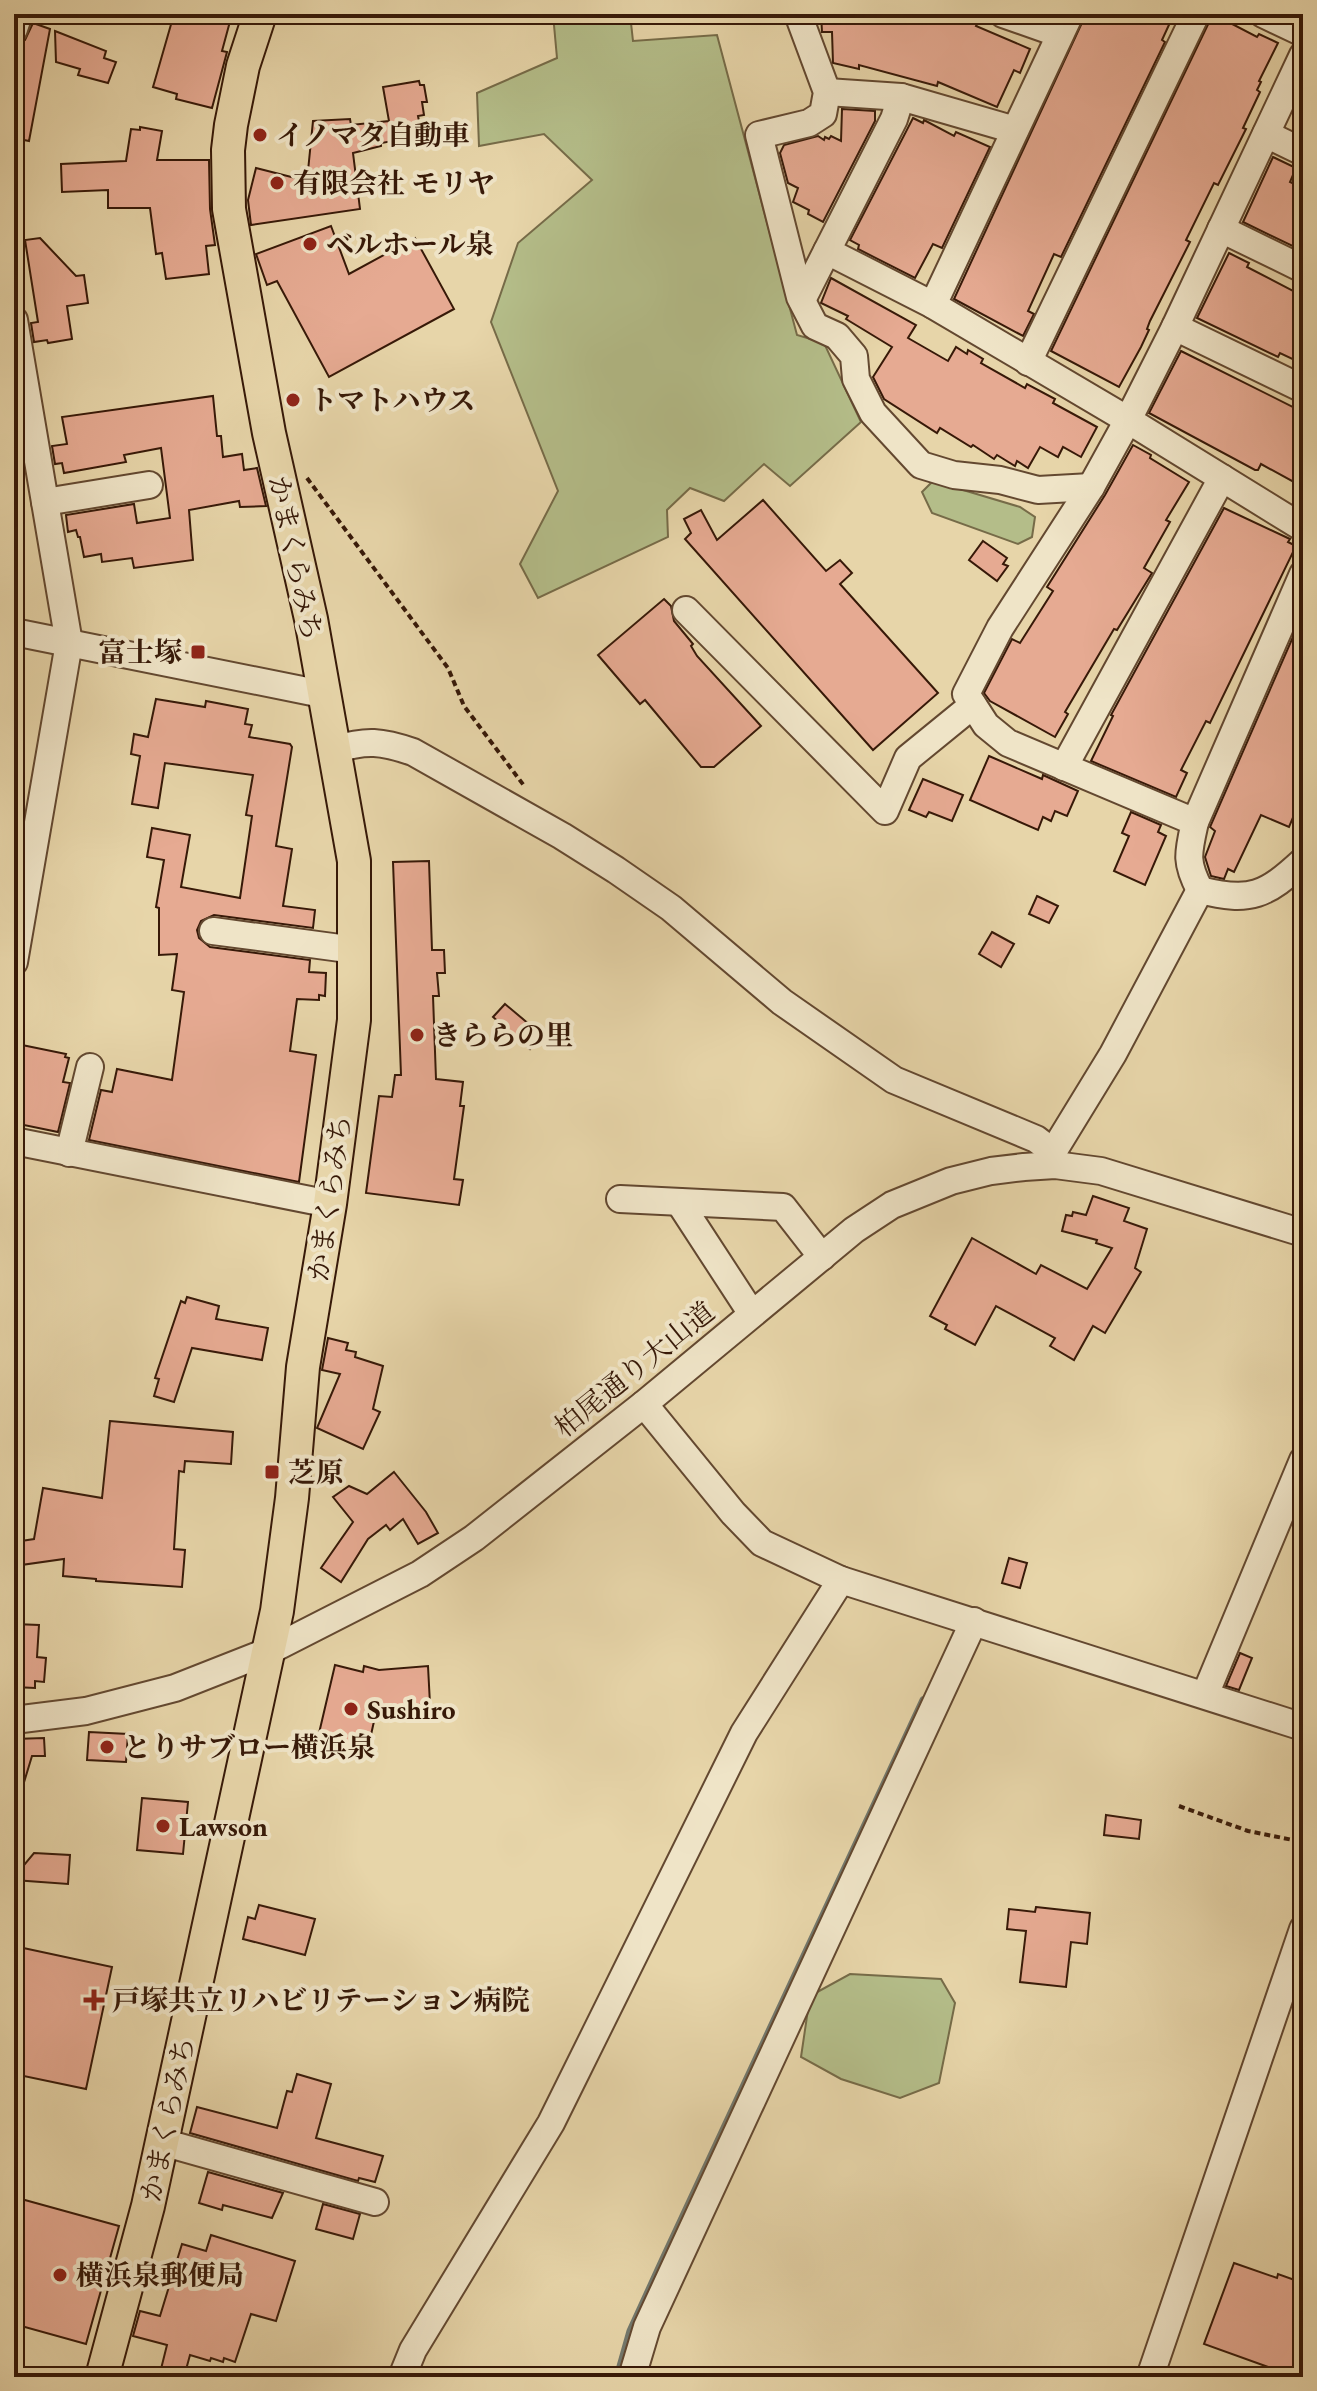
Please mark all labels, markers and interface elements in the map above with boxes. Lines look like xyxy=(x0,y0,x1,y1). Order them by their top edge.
place label: イノマタ自動車 xyxy=(276,117,470,153)
marker: イノマタ自動車 xyxy=(251,126,269,144)
place label: 有限会社 モリヤ xyxy=(293,165,495,201)
marker: 有限会社 モリヤ xyxy=(268,174,286,192)
place label: ベルホール泉 xyxy=(326,226,493,262)
marker: ベルホール泉 xyxy=(301,235,319,253)
place label: トマトハウス xyxy=(309,382,476,418)
marker: トマトハウス xyxy=(284,391,302,409)
street label: かまくらみち xyxy=(261,472,331,644)
place label: 富士塚 xyxy=(98,634,182,670)
marker: 富士塚 xyxy=(189,643,207,661)
place label: きららの里 xyxy=(433,1017,573,1053)
marker: きららの里 xyxy=(408,1026,426,1044)
street label: かまくらみち xyxy=(299,1112,359,1284)
street label: 柏尾通り大山道 xyxy=(547,1293,721,1445)
place label: 芝原 xyxy=(288,1454,344,1490)
marker: 芝原 xyxy=(263,1463,281,1481)
place label: Sushiro xyxy=(367,1691,456,1727)
marker: Sushiro xyxy=(342,1700,360,1718)
place label: とりサブロー横浜泉 xyxy=(123,1729,375,1765)
marker: とりサブロー横浜泉 xyxy=(98,1738,116,1756)
place label: Lawson xyxy=(179,1808,268,1844)
marker: Lawson xyxy=(154,1817,172,1835)
place label: 戸塚共立リハビリテーション病院 xyxy=(112,1982,529,2018)
marker: 戸塚共立リハビリテーション病院 xyxy=(83,1989,105,2011)
street label: かまくらみち xyxy=(132,2033,202,2205)
place label: 横浜泉郵便局 xyxy=(76,2257,244,2293)
marker: 横浜泉郵便局 xyxy=(51,2266,69,2284)

